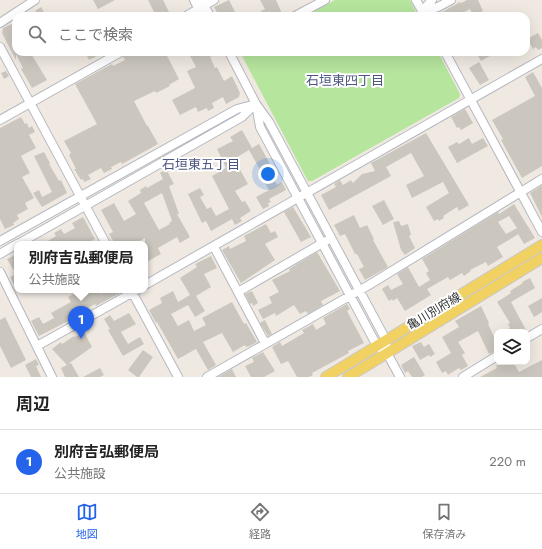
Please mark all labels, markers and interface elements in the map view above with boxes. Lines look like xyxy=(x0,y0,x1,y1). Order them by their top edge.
search box xyxy=(12,12,530,56)
icon: search xyxy=(26,23,48,45)
text: ここで検索 xyxy=(58,24,133,46)
district label: 石垣東四丁目 xyxy=(306,71,384,90)
district label: 石垣東五丁目 xyxy=(162,155,240,174)
your location xyxy=(258,164,278,184)
popup xyxy=(14,241,148,293)
text: 別府吉弘郵便局 xyxy=(28,247,134,269)
text: 公共施設 xyxy=(28,270,81,289)
street label: 亀川別府線 xyxy=(404,288,464,334)
pin: 1 xyxy=(68,306,94,339)
map controls xyxy=(494,329,530,365)
button: layers xyxy=(494,329,530,365)
text: 周辺 xyxy=(16,392,50,416)
text: 別府吉弘郵便局 xyxy=(54,441,159,463)
text: 1 xyxy=(26,452,32,471)
text: 220 m xyxy=(489,452,526,471)
text: 公共施設 xyxy=(54,464,106,483)
tab: 地図 xyxy=(76,501,98,542)
tab: 経路 xyxy=(249,501,271,542)
tab: 保存済み xyxy=(422,501,466,542)

